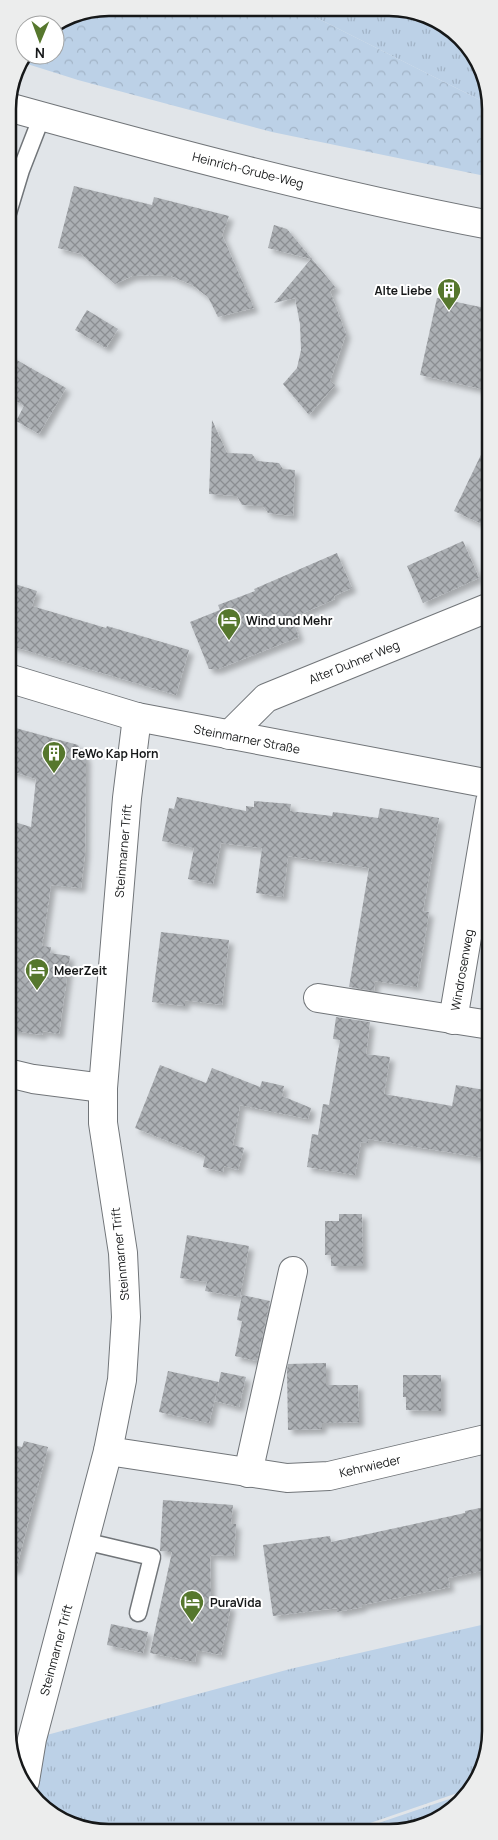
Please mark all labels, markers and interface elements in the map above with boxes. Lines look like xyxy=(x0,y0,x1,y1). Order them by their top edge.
north arrow xyxy=(15,15,65,65)
text: N xyxy=(35,44,45,63)
street label: Heinrich-Grube-Weg xyxy=(191,148,305,192)
building icon: Alte Liebe xyxy=(436,277,462,311)
place label: Alte Liebe xyxy=(374,282,432,299)
hotel icon: Wind und Mehr xyxy=(216,607,242,641)
place label: Wind und Mehr xyxy=(246,612,333,629)
street label: Alter Duhner Weg xyxy=(306,636,402,688)
street label: Steinmarner Straße xyxy=(192,720,302,758)
building icon: FeWo Kap Horn xyxy=(41,740,67,774)
place label: FeWo Kap Horn xyxy=(72,745,159,762)
street label: Steinmarner Trift xyxy=(110,803,136,898)
street label: Windrosenweg xyxy=(446,928,478,1012)
hotel icon: MeerZeit xyxy=(24,957,50,991)
place label: MeerZeit xyxy=(54,962,107,979)
street label: Steinmarner Trift xyxy=(107,1206,133,1301)
street label: Kehrwieder xyxy=(338,1451,403,1481)
hotel icon: PuraVida xyxy=(179,1589,205,1623)
place label: PuraVida xyxy=(210,1594,262,1611)
street label: Steinmarner Trift xyxy=(36,1602,76,1697)

